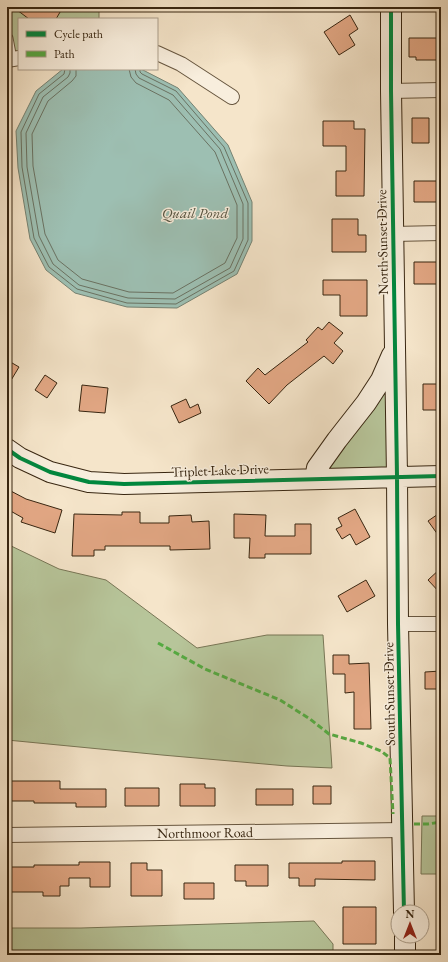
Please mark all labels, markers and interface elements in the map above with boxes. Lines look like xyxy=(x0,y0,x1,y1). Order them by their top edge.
legend xyxy=(18,18,158,70)
text: Cycle path xyxy=(54,26,103,42)
text: Path xyxy=(54,46,75,62)
street label: North Sunset Drive xyxy=(372,189,392,295)
water label: Quail Pond xyxy=(162,203,228,222)
street label: Triplet Lake Drive xyxy=(171,459,270,481)
street label: South Sunset Drive xyxy=(379,642,399,746)
street label: Northmoor Road xyxy=(157,823,254,842)
north arrow xyxy=(390,904,430,944)
text: N xyxy=(406,907,415,921)

